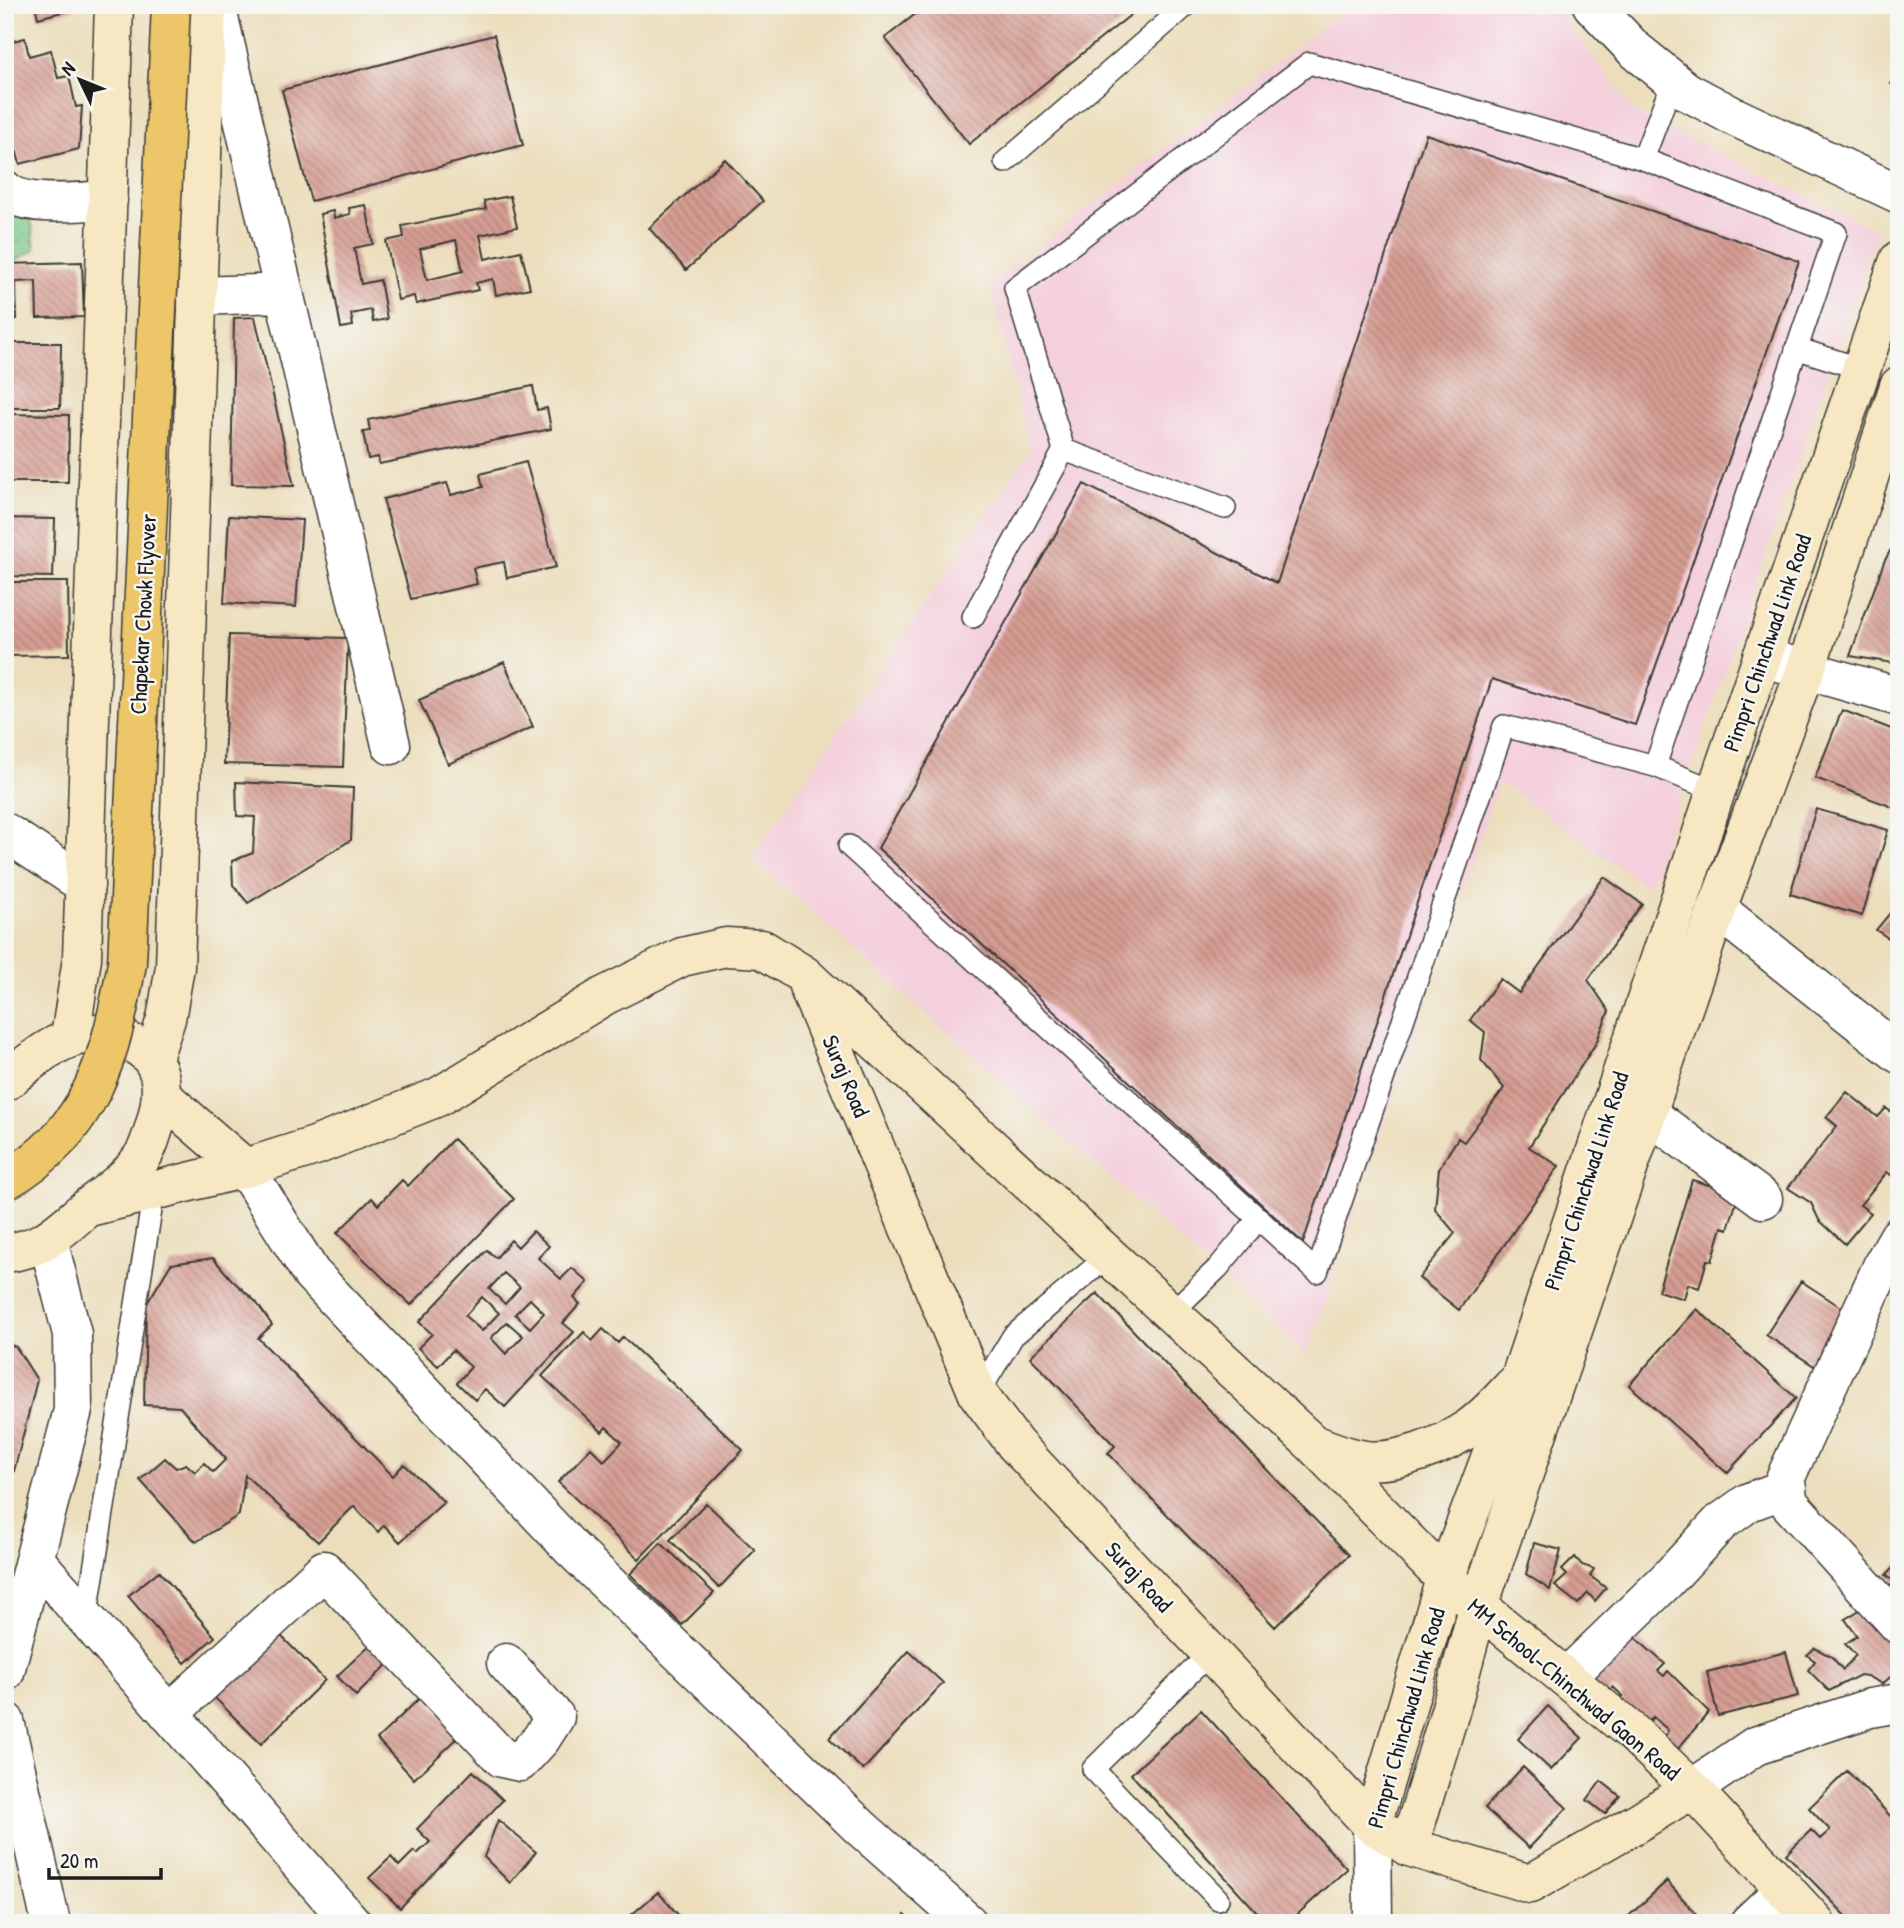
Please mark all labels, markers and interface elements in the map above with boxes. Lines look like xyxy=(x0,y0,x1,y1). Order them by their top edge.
north arrow xyxy=(46,46,116,116)
text: N xyxy=(55,56,81,81)
street label: Chapekar Chowk Flyover xyxy=(122,513,163,715)
street label: Pimpri Chinchwad Link Road xyxy=(1715,530,1818,756)
street label: Suraj Road xyxy=(815,1030,878,1121)
street label: Pimpri Chinchwad Link Road xyxy=(1536,1068,1635,1294)
street label: Suraj Road xyxy=(1099,1535,1180,1619)
street label: MM School-Chinchwad Gaon Road xyxy=(1461,1590,1687,1787)
street label: Pimpri Chinchwad Link Road xyxy=(1359,1604,1452,1832)
scale bar xyxy=(49,1837,161,1881)
text: 20 m xyxy=(60,1846,98,1875)

